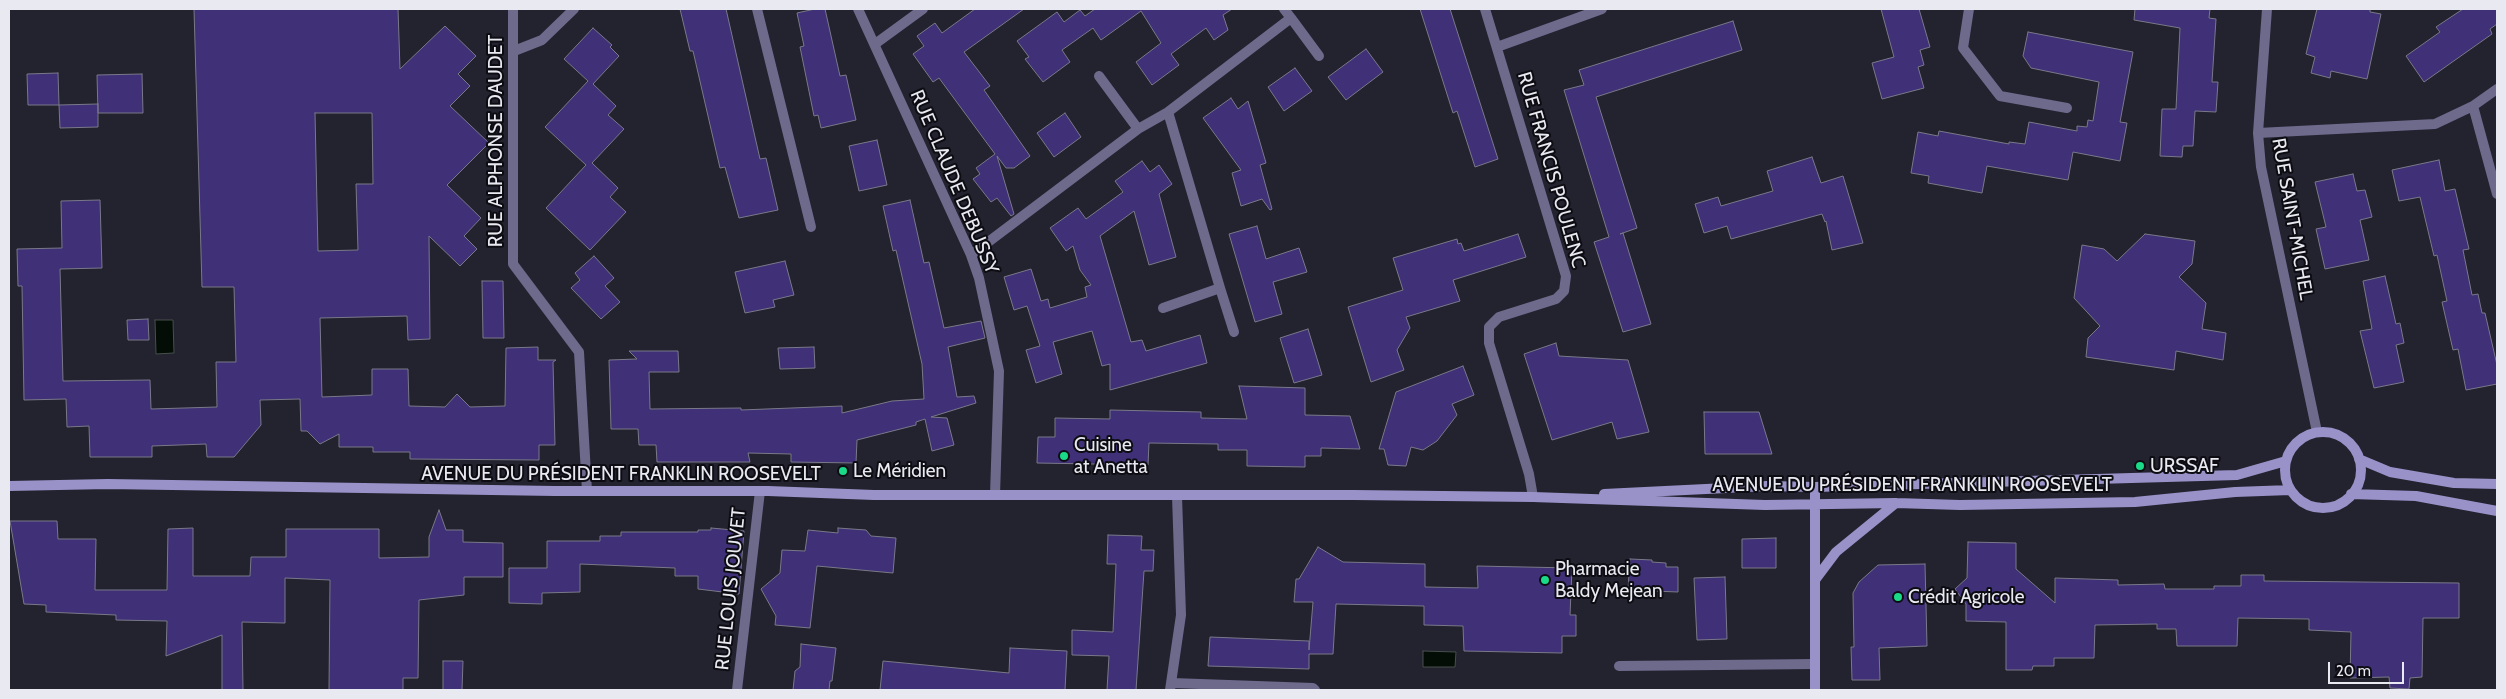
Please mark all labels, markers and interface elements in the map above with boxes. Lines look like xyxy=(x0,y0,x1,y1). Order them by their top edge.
street label: RUE ALPHONSE DAUDET xyxy=(485,35,507,247)
street label: RUE FRANCIS POULENC xyxy=(1512,69,1590,271)
street label: RUE CLAUDE DEBUSSY xyxy=(905,87,1003,277)
street label: RUE SAINT-MICHEL xyxy=(2267,136,2317,302)
place label: Cuisine at Anetta xyxy=(1074,434,1148,478)
marker: Cuisine at Anetta xyxy=(1058,450,1070,462)
place label: URSSAF xyxy=(2150,455,2219,477)
place label: Le Méridien xyxy=(853,460,946,482)
marker: URSSAF xyxy=(2134,460,2146,472)
street label: AVENUE DU PRÉSIDENT FRANKLIN ROOSEVELT xyxy=(421,463,821,485)
marker: Le Méridien xyxy=(837,465,849,477)
street label: AVENUE DU PRÉSIDENT FRANKLIN ROOSEVELT xyxy=(1712,474,2112,496)
street label: RUE LOUIS JOUVET xyxy=(711,507,751,671)
place label: Pharmacie Baldy Mejean xyxy=(1555,558,1663,602)
marker: Pharmacie Baldy Mejean xyxy=(1539,574,1551,586)
place label: Crédit Agricole xyxy=(1908,586,2024,608)
marker: Crédit Agricole xyxy=(1892,591,1904,603)
scale bar xyxy=(2331,652,2407,684)
text: 20 m xyxy=(2336,662,2371,680)

